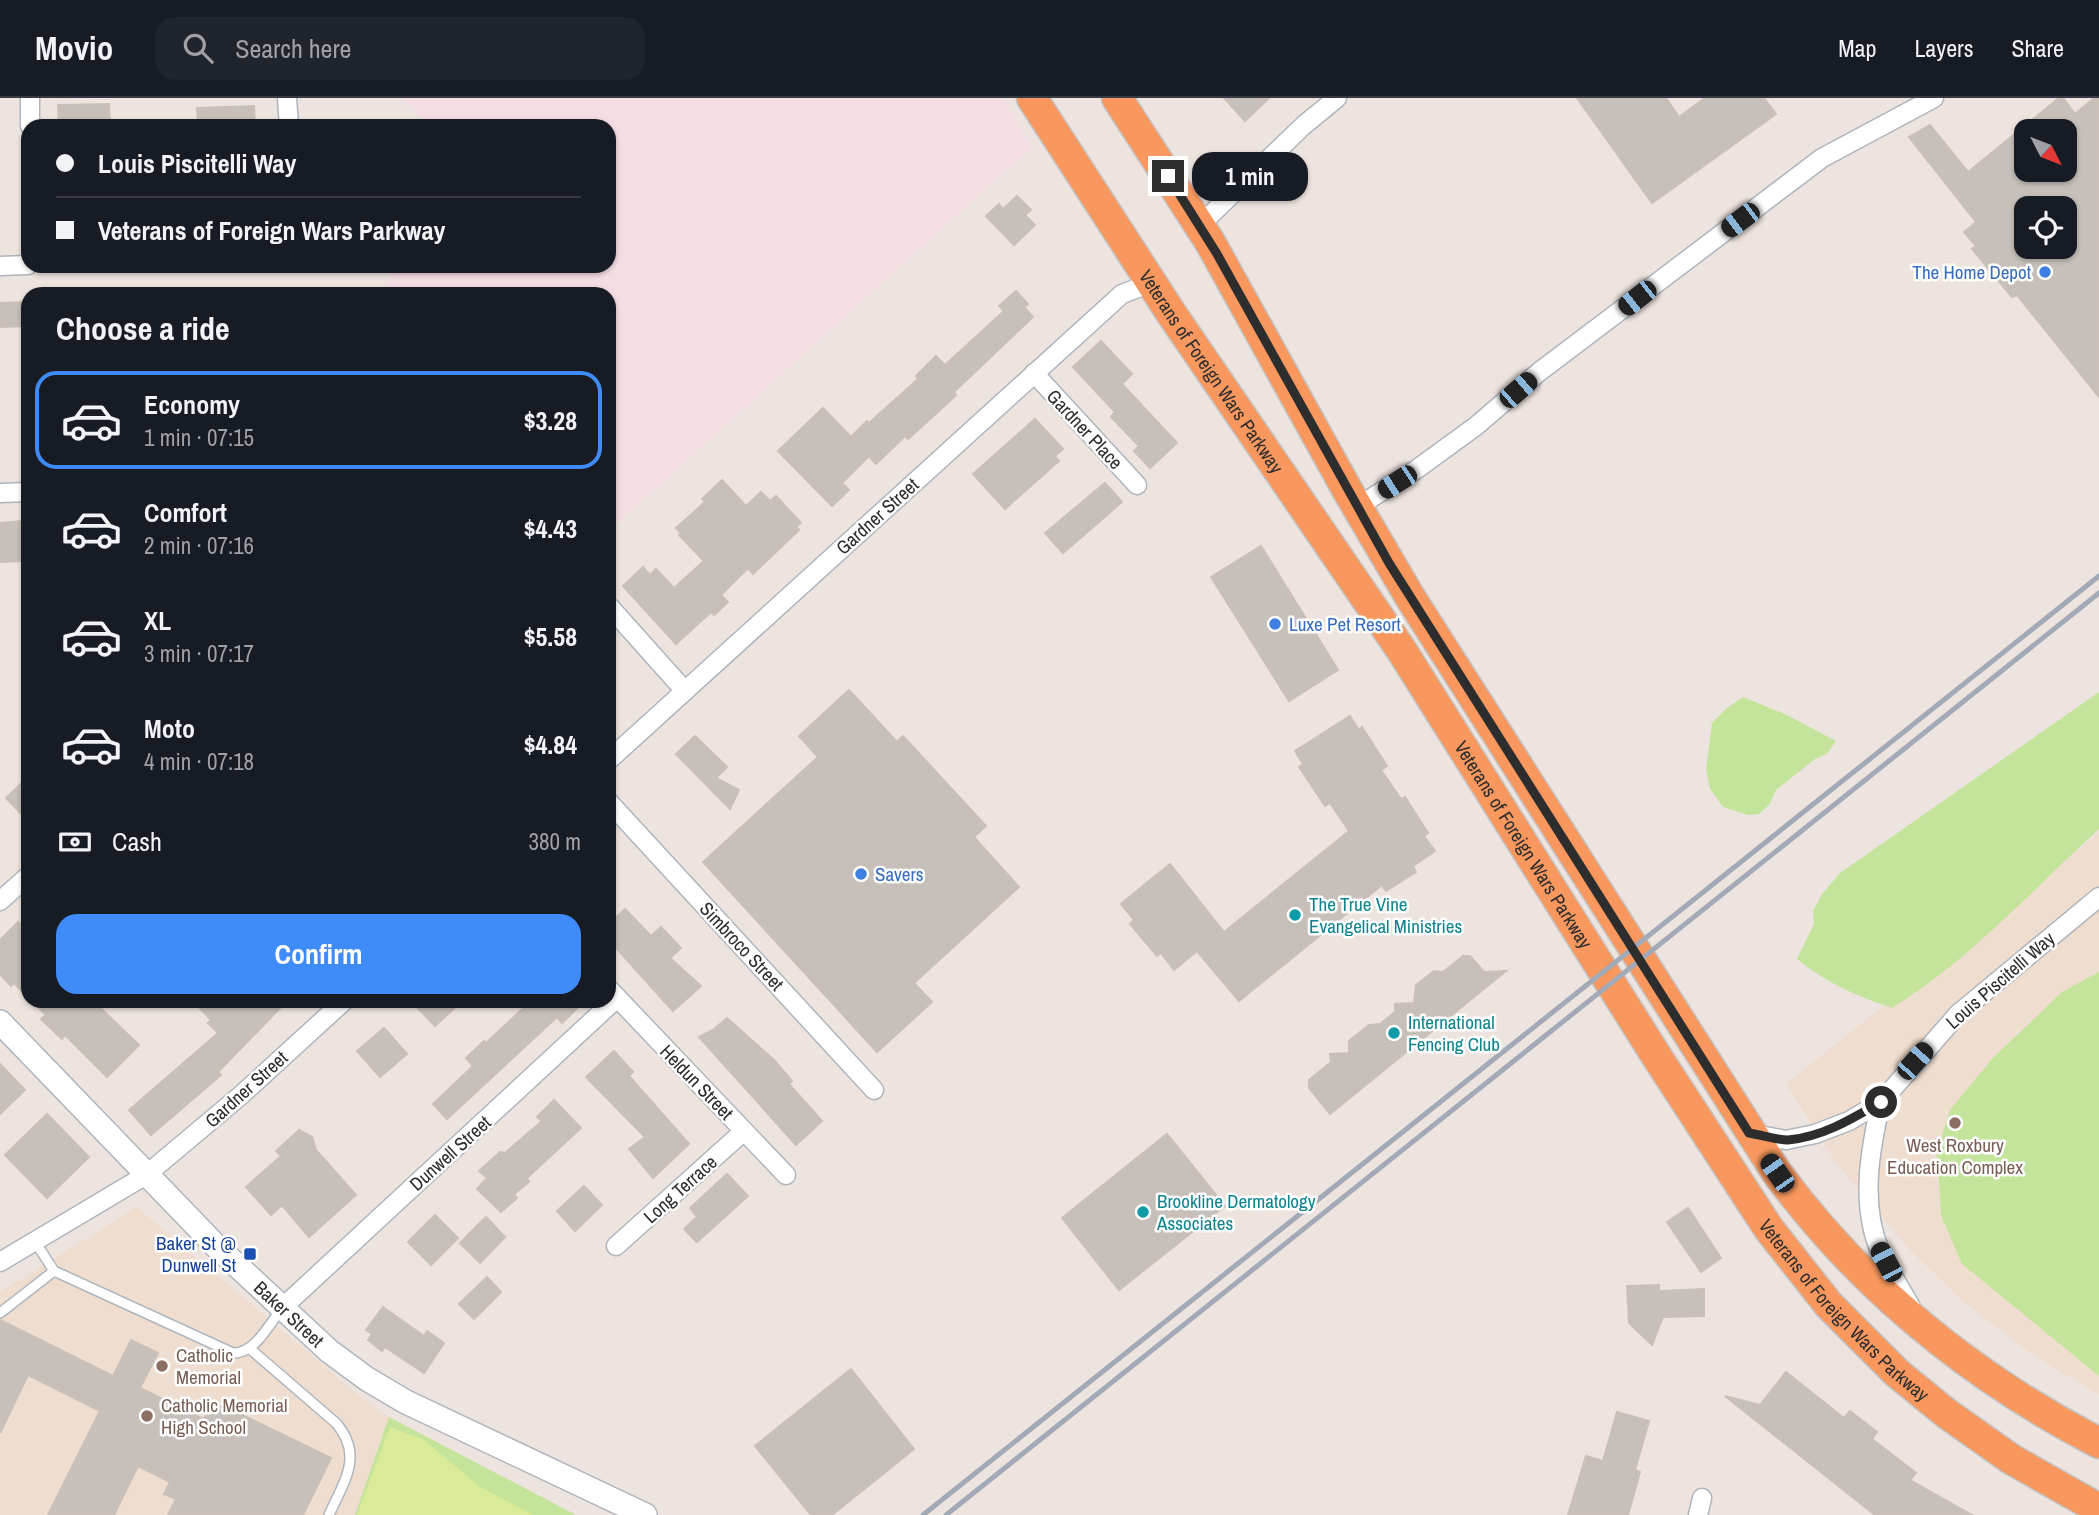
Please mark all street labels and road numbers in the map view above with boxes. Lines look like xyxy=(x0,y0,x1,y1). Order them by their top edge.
street label: Veterans of Foreign Wars Parkway xyxy=(1133,265,1290,478)
street label: Gardner Place xyxy=(1041,383,1129,475)
street label: Gardner Street xyxy=(830,471,924,560)
street label: Veterans of Foreign Wars Parkway xyxy=(1449,736,1599,953)
street label: Simbroco Street xyxy=(694,896,790,997)
street label: Louis Piscitelli Way xyxy=(1940,925,2060,1035)
street label: Heldun Street xyxy=(655,1039,740,1126)
street label: Gardner Street xyxy=(199,1044,293,1133)
street label: Dunwell Street xyxy=(404,1109,497,1197)
street label: Long Terrace xyxy=(638,1149,722,1229)
street label: Veterans of Foreign Wars Parkway xyxy=(1753,1214,1935,1407)
street label: Baker Street xyxy=(249,1275,330,1353)

